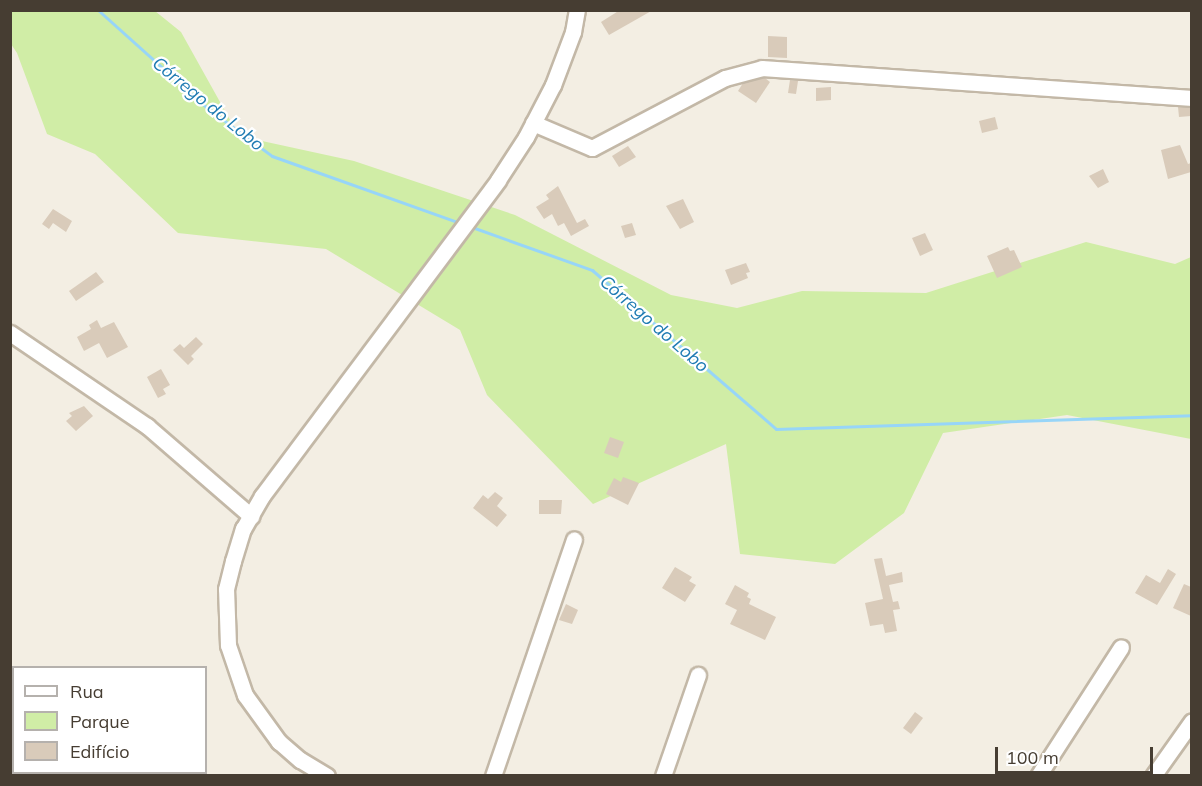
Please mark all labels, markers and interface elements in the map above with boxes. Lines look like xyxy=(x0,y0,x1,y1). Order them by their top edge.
water label: Córrego do Lobo xyxy=(148,52,268,156)
water label: Córrego do Lobo xyxy=(595,271,713,377)
legend xyxy=(12,666,207,774)
text: Rua xyxy=(70,680,104,703)
text: Parque xyxy=(70,710,129,733)
scale bar xyxy=(998,735,1156,773)
text: Edifício xyxy=(70,740,129,763)
text: 100 m xyxy=(1006,746,1059,769)

